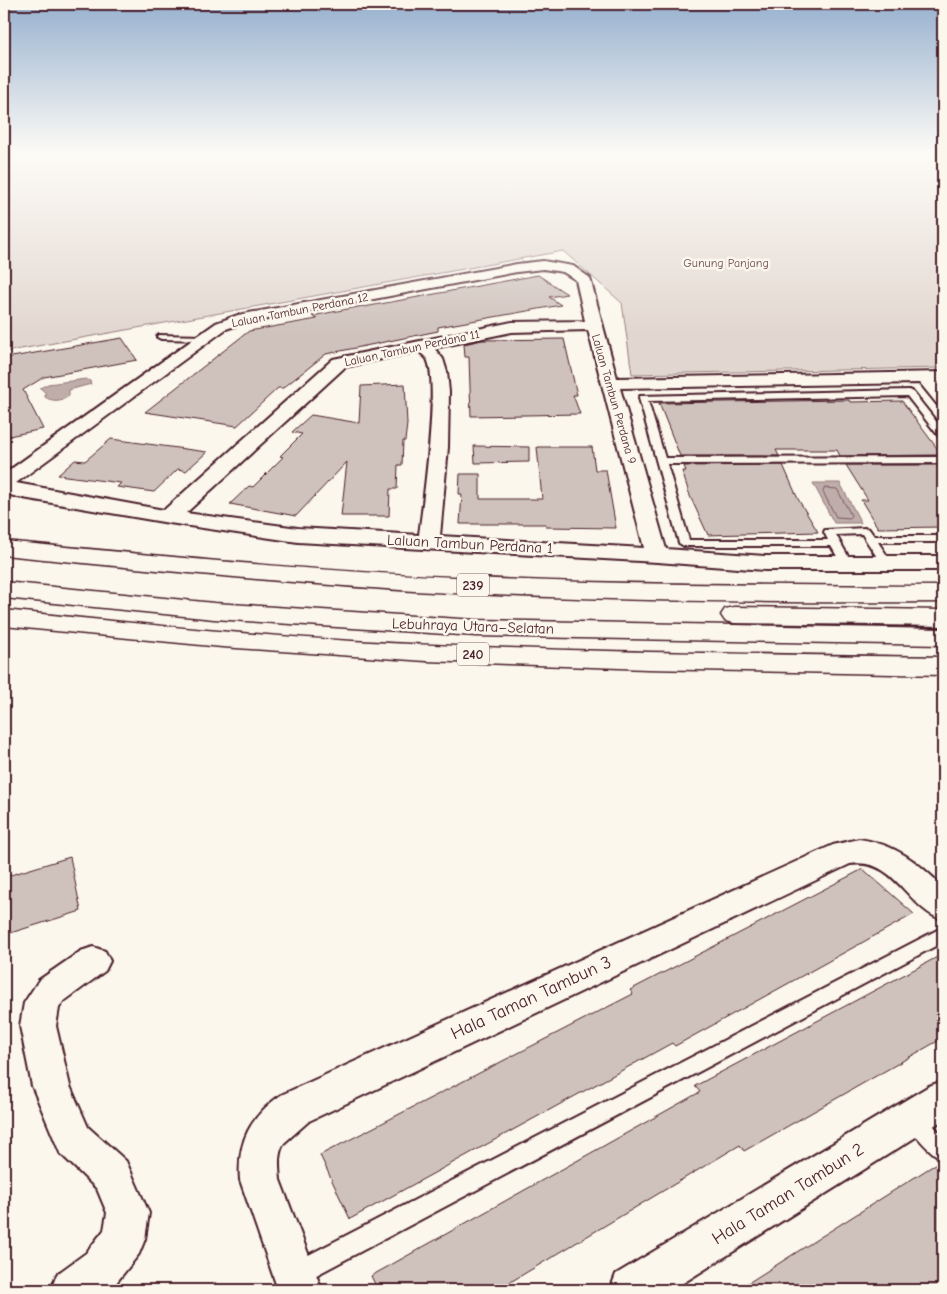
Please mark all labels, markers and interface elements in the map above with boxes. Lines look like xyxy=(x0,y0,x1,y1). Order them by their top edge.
park label: Gunung Panjang xyxy=(683,256,769,270)
street label: Laluan Tambun Perdana 12 xyxy=(230,290,370,330)
street label: Laluan Tambun Perdana 11 xyxy=(343,327,481,369)
street label: Laluan Tambun Perdana 9 xyxy=(589,332,639,466)
street label: Laluan Tambun Perdana 1 xyxy=(387,531,553,557)
road number: 239 xyxy=(457,574,489,596)
street label: Lebuhraya Utara–Selatan xyxy=(392,614,554,638)
road number: 240 xyxy=(457,642,489,666)
street label: Hala Taman Tambun 3 xyxy=(447,952,615,1044)
street label: Hala Taman Tambun 2 xyxy=(708,1139,868,1249)

